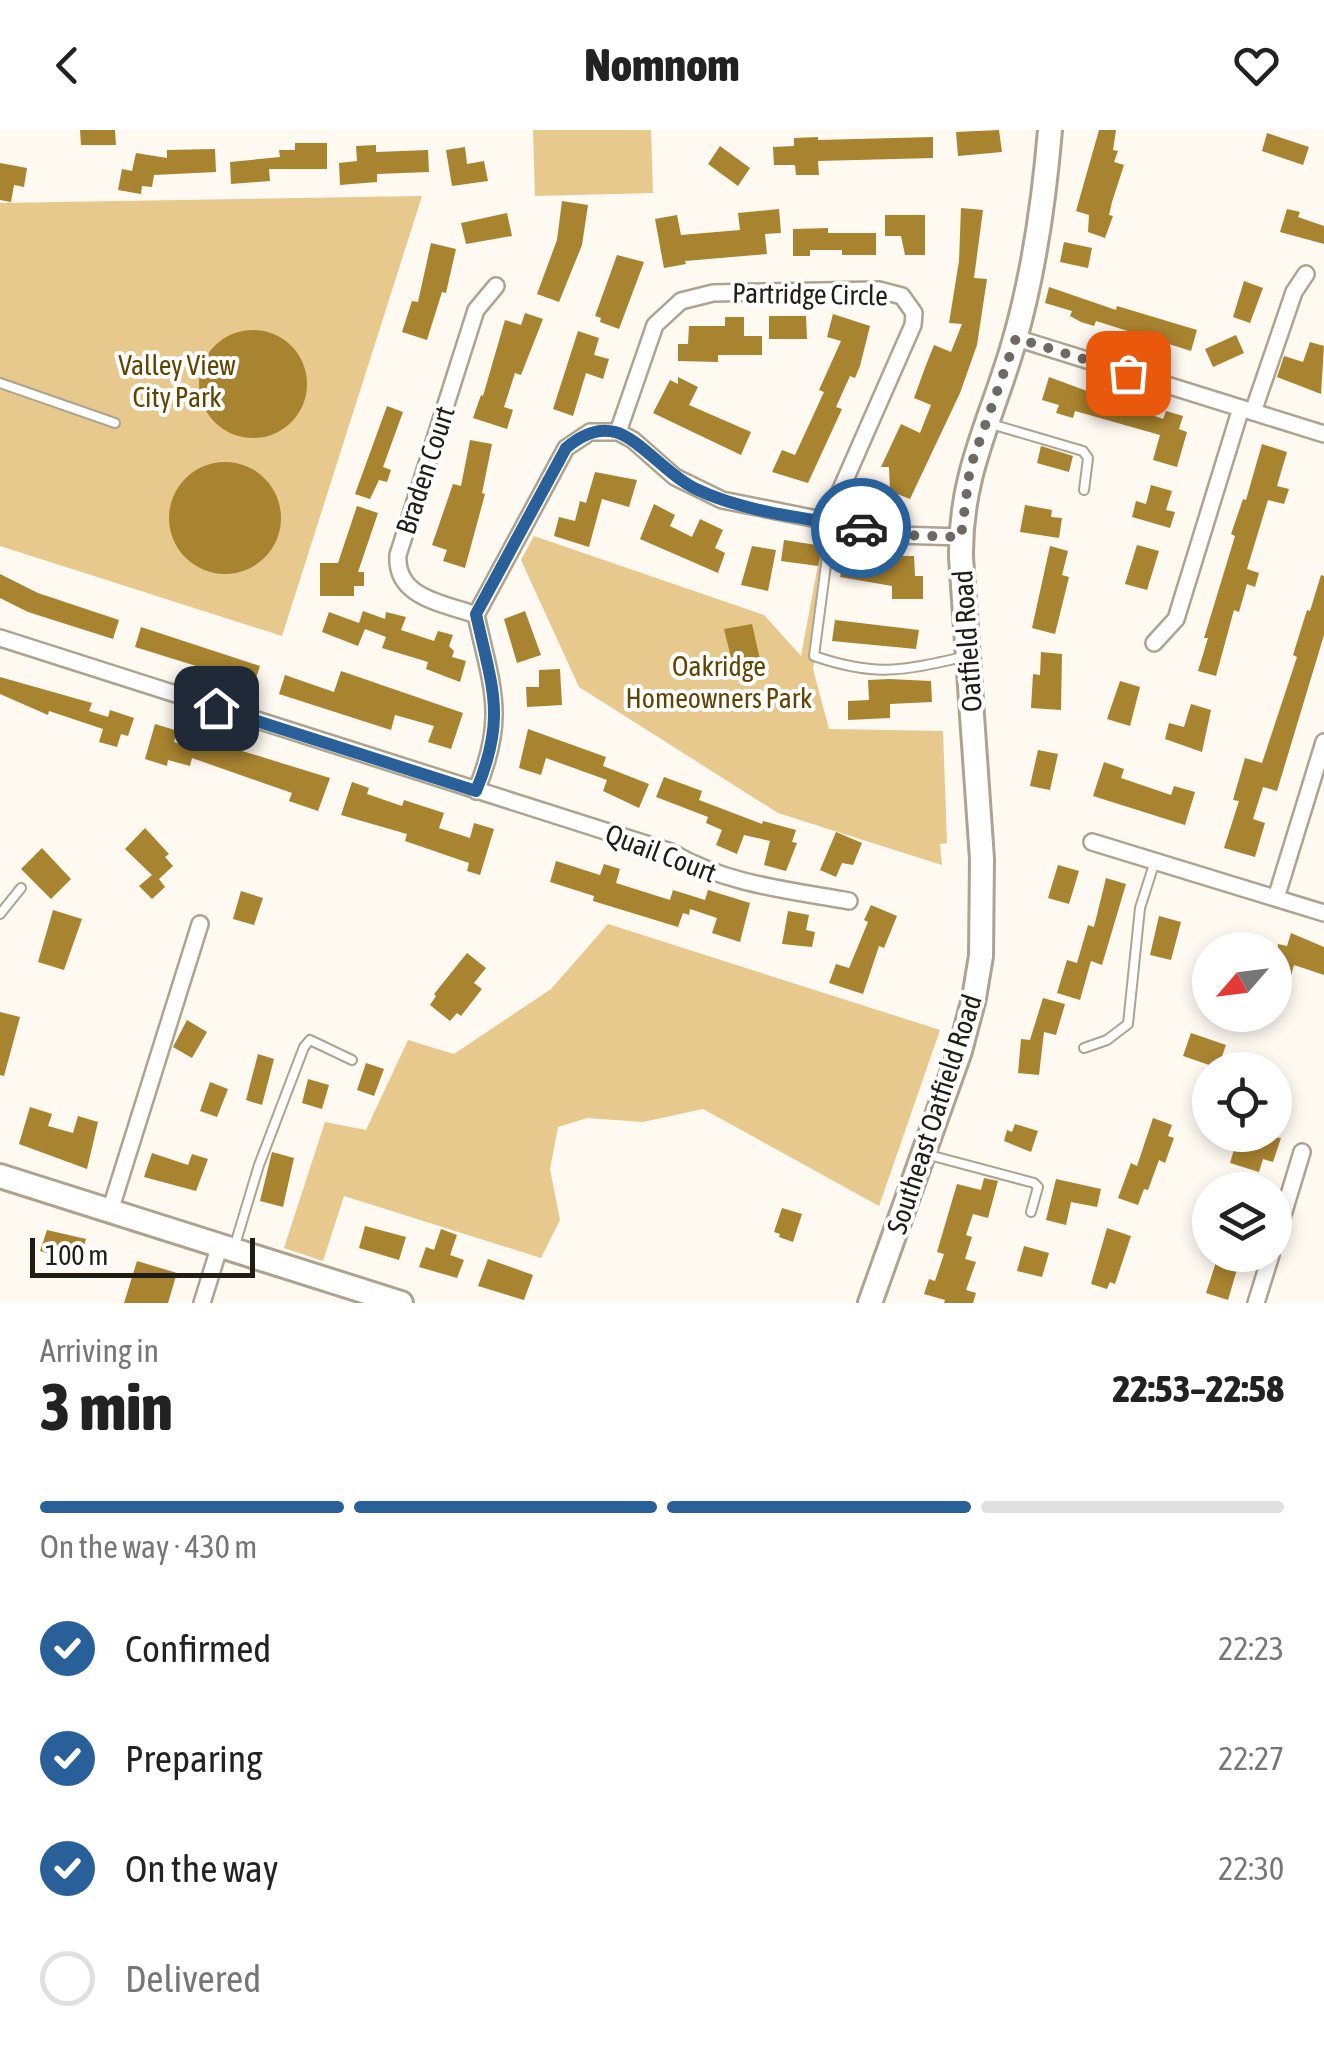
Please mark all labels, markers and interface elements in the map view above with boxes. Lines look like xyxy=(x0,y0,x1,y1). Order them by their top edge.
icon: back xyxy=(40,38,95,93)
icon: heart xyxy=(1229,38,1284,93)
text: Nomnom xyxy=(584,39,740,91)
street label: Partridge Circle xyxy=(732,277,888,311)
pin xyxy=(1086,331,1171,416)
icon: bag xyxy=(1101,346,1156,401)
park label: Valley View City Park xyxy=(118,349,236,413)
street label: Braden Court xyxy=(389,402,461,538)
courier xyxy=(811,478,911,578)
icon: car xyxy=(834,501,889,556)
street label: Oatfield Road xyxy=(946,569,988,713)
park label: Oakridge Homeowners Park xyxy=(626,650,812,714)
pin xyxy=(174,666,259,751)
icon: home xyxy=(189,681,244,736)
street label: Quail Court xyxy=(601,817,721,889)
north arrow xyxy=(1192,932,1292,1032)
map controls xyxy=(1192,932,1292,1272)
street label: Southeast Oatfield Road xyxy=(880,990,988,1238)
button: locate xyxy=(1192,1052,1292,1152)
button: layers xyxy=(1192,1172,1292,1272)
scale bar xyxy=(30,1233,255,1278)
text: 100 m xyxy=(45,1239,108,1271)
text: Arriving in xyxy=(40,1332,159,1369)
text: 22:53–22:58 xyxy=(1112,1367,1284,1410)
text: 3 min xyxy=(40,1369,173,1444)
text: On the way · 430 m xyxy=(40,1528,257,1565)
icon: check xyxy=(40,1621,95,1676)
text: Confirmed xyxy=(125,1627,271,1670)
text: 22:23 xyxy=(1218,1630,1284,1667)
icon: check xyxy=(40,1731,95,1786)
text: Preparing xyxy=(125,1737,263,1780)
text: 22:27 xyxy=(1218,1740,1284,1777)
icon: check xyxy=(40,1841,95,1896)
text: On the way xyxy=(125,1847,278,1890)
text: 22:30 xyxy=(1218,1850,1284,1887)
text: Delivered xyxy=(125,1957,261,2000)

